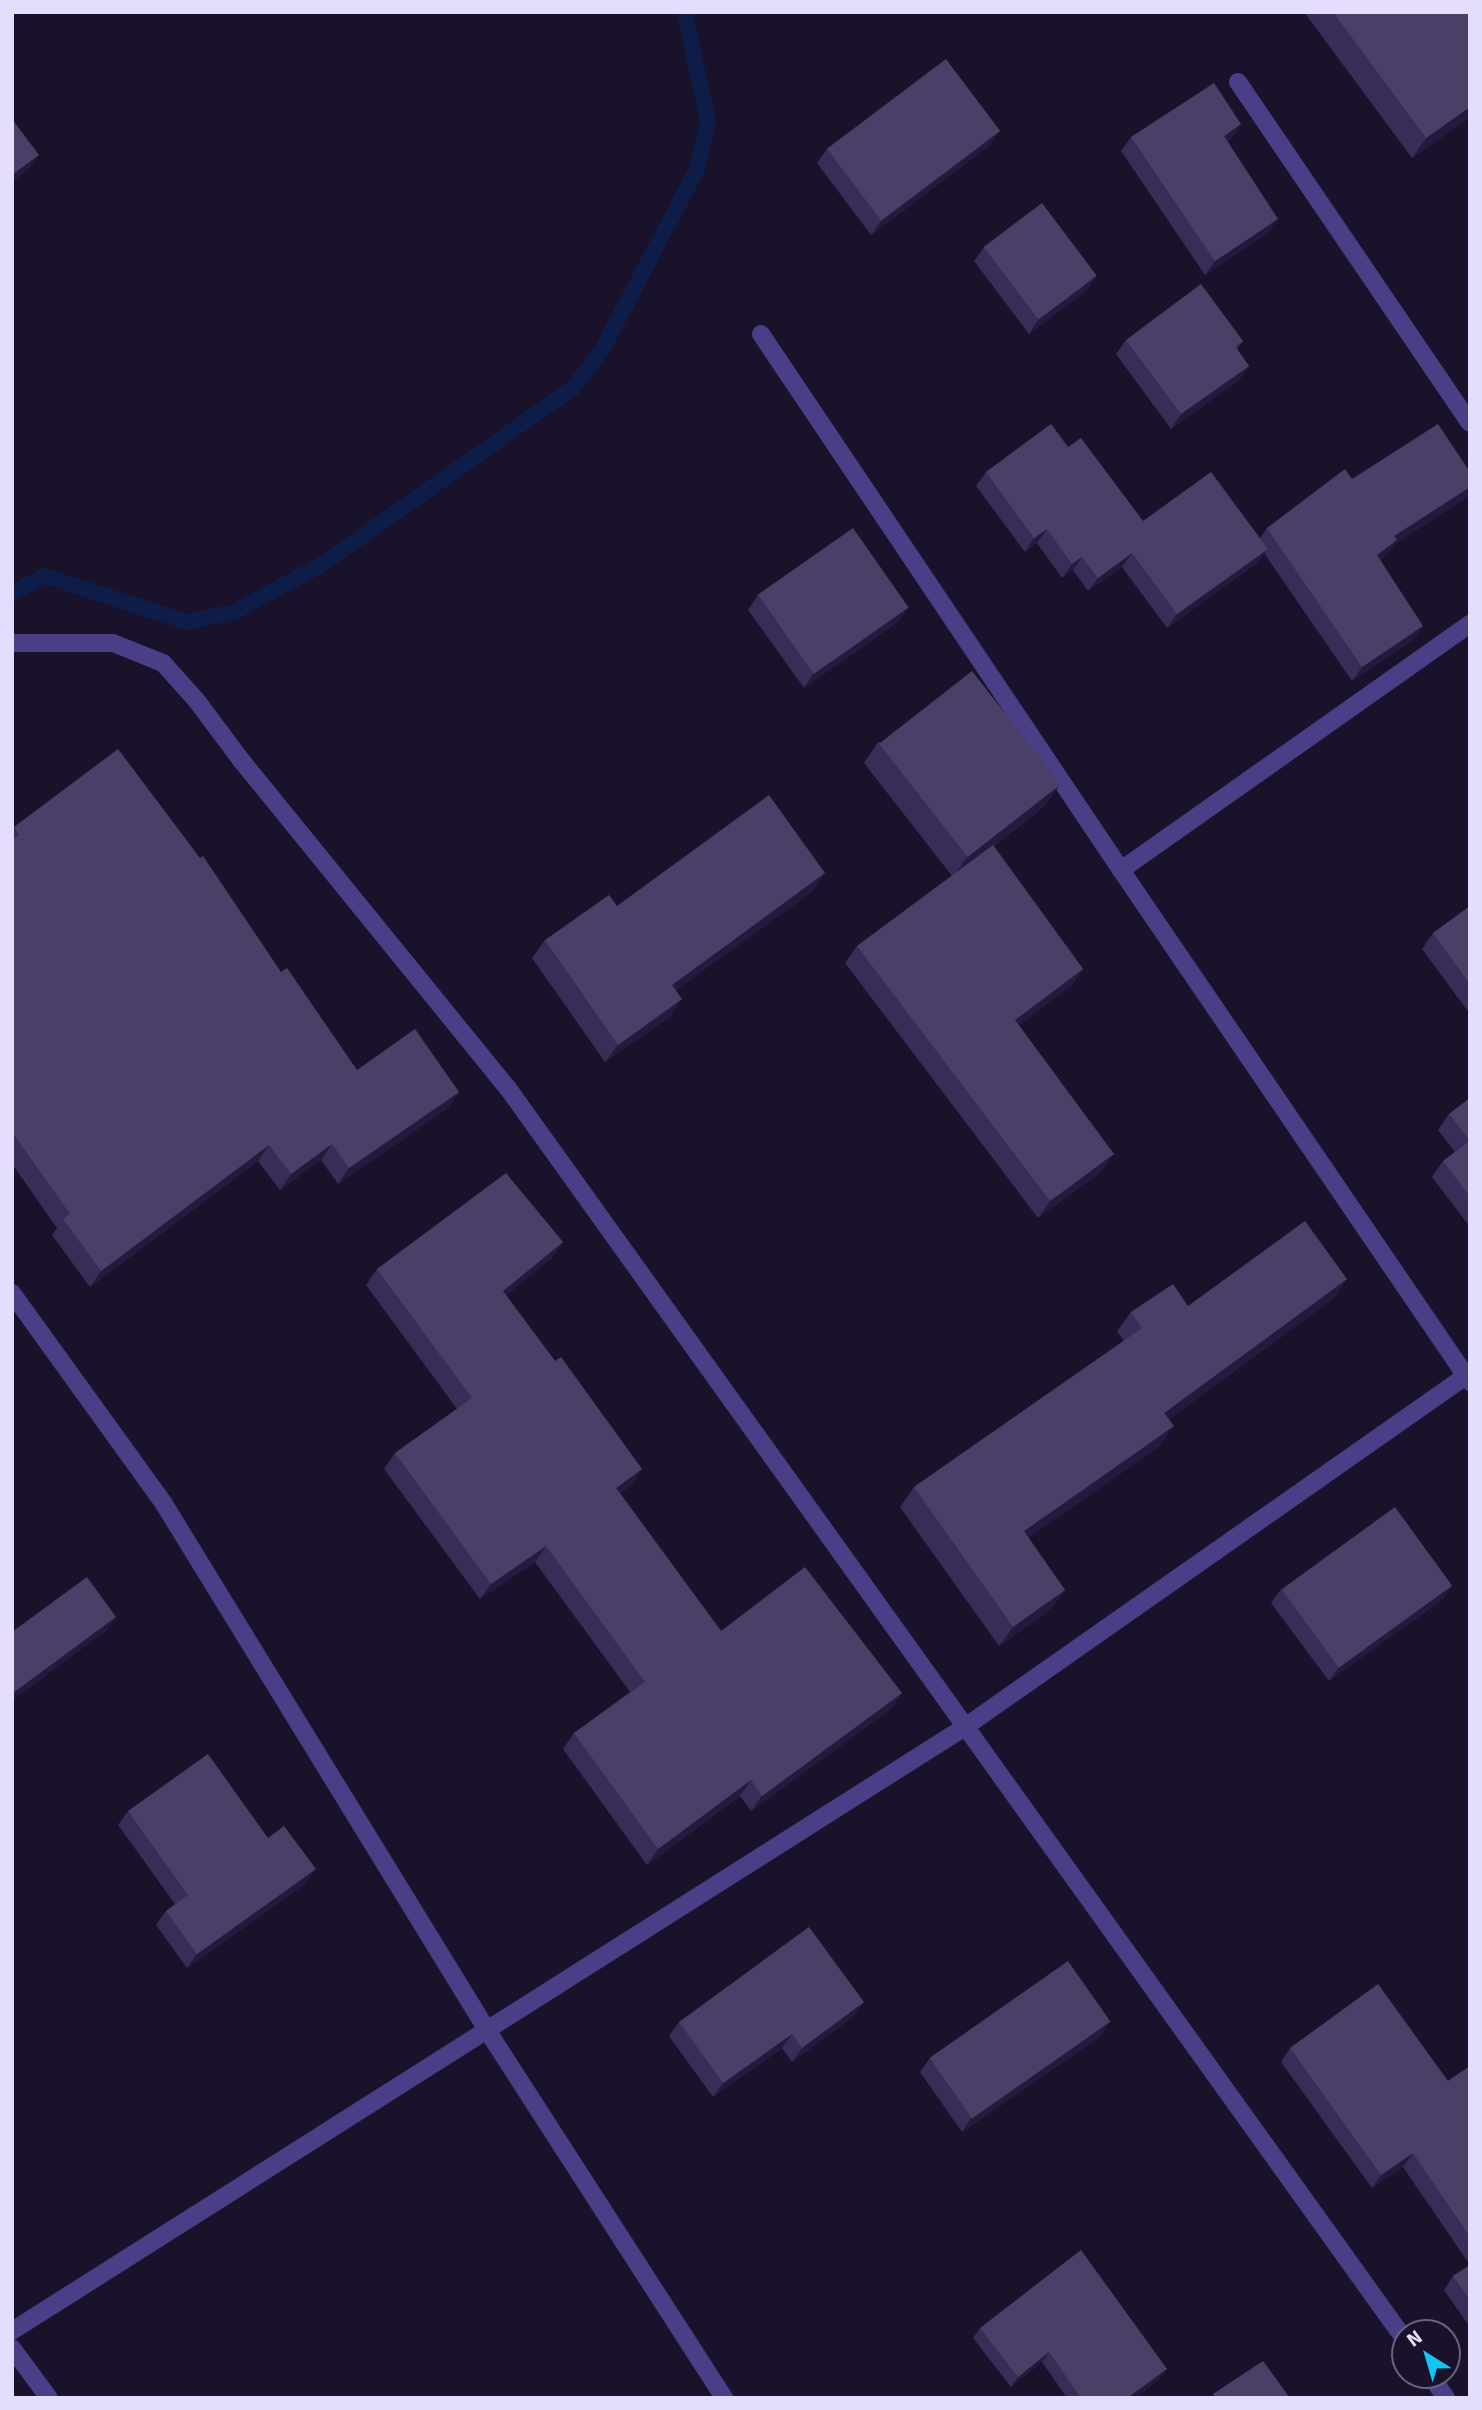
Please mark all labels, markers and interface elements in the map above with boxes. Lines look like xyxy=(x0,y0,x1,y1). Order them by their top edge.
north arrow xyxy=(1391,2319,1461,2389)
text: N xyxy=(1402,2325,1427,2352)

